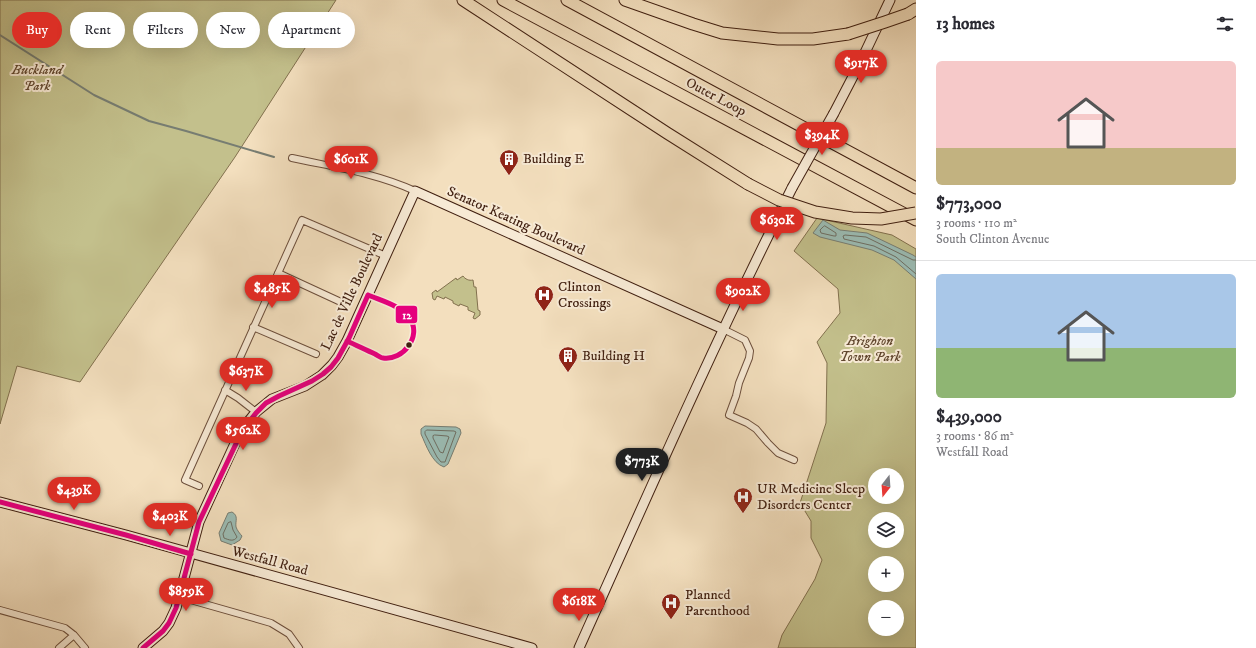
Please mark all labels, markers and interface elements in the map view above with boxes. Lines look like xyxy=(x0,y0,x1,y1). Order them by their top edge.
chip: Buy xyxy=(12,12,62,48)
chip: Rent xyxy=(70,12,125,48)
chip: Filters xyxy=(133,12,198,48)
chip: New xyxy=(206,12,260,48)
chip: Apartment xyxy=(268,12,355,48)
text: 13 homes xyxy=(936,13,995,35)
icon: filters xyxy=(1214,13,1236,35)
pin: $917K xyxy=(833,50,889,84)
text: $917K xyxy=(844,55,878,71)
park label: Buckland Park xyxy=(11,61,65,95)
street label: Outer Loop xyxy=(683,74,749,120)
icon: home xyxy=(1050,87,1122,159)
pin: $394K xyxy=(794,122,850,156)
text: $394K xyxy=(804,127,840,143)
pin: $601K xyxy=(323,146,379,180)
building icon: Building E xyxy=(498,148,520,176)
place label: Building E xyxy=(523,150,584,168)
text: $601K xyxy=(334,151,368,167)
street label: Senator Keating Boulevard xyxy=(444,182,588,260)
text: $773,000 xyxy=(936,193,1002,215)
pin: $630K xyxy=(749,207,805,241)
text: $630K xyxy=(760,212,794,228)
text: 3 rooms · 110 m² xyxy=(936,215,1017,231)
street label: Lac de Ville Boulevard xyxy=(317,231,387,353)
text: South Clinton Avenue xyxy=(936,231,1049,247)
pin: $485K xyxy=(244,275,300,309)
place label: Clinton Crossings xyxy=(558,278,611,312)
pin: $902K xyxy=(715,278,771,312)
text: $485K xyxy=(254,280,290,296)
text: $902K xyxy=(725,283,761,299)
hospital icon: Clinton Crossings xyxy=(533,284,555,312)
icon: home xyxy=(1050,300,1122,372)
line badge: 12 xyxy=(395,305,418,324)
text: 12 xyxy=(402,309,412,323)
park label: Brighton Town Park xyxy=(839,332,901,366)
unlabelled marker xyxy=(404,340,414,350)
building icon: Building H xyxy=(557,345,579,373)
place label: Building H xyxy=(582,347,645,365)
pin: $637K xyxy=(218,358,274,392)
text: $637K xyxy=(229,363,263,379)
text: $439,000 xyxy=(936,406,1002,428)
pin: $562K xyxy=(215,417,271,451)
text: $562K xyxy=(225,422,261,438)
text: 3 rooms · 86 m² xyxy=(936,428,1014,444)
text: Westfall Road xyxy=(936,444,1008,460)
pin: $773K xyxy=(614,448,670,482)
text: $773K xyxy=(625,453,659,469)
north arrow xyxy=(868,468,904,504)
map controls xyxy=(868,468,904,636)
pin: $439K xyxy=(46,477,102,511)
place label: UR Medicine Sleep Disorders Center xyxy=(757,480,865,514)
text: $439K xyxy=(56,482,92,498)
hospital icon: UR Medicine Sleep Disorders Center xyxy=(732,486,754,514)
pin: $403K xyxy=(142,503,198,537)
text: $403K xyxy=(152,508,188,524)
button: layers xyxy=(868,512,904,548)
street label: Westfall Road xyxy=(229,542,310,580)
button: + xyxy=(868,556,904,592)
pin: $859K xyxy=(158,578,214,612)
text: $859K xyxy=(168,583,204,599)
place label: Planned Parenthood xyxy=(685,586,750,620)
pin: $618K xyxy=(551,588,607,622)
hospital icon: Planned Parenthood xyxy=(660,592,682,620)
text: $618K xyxy=(562,593,596,609)
button: − xyxy=(868,600,904,636)

